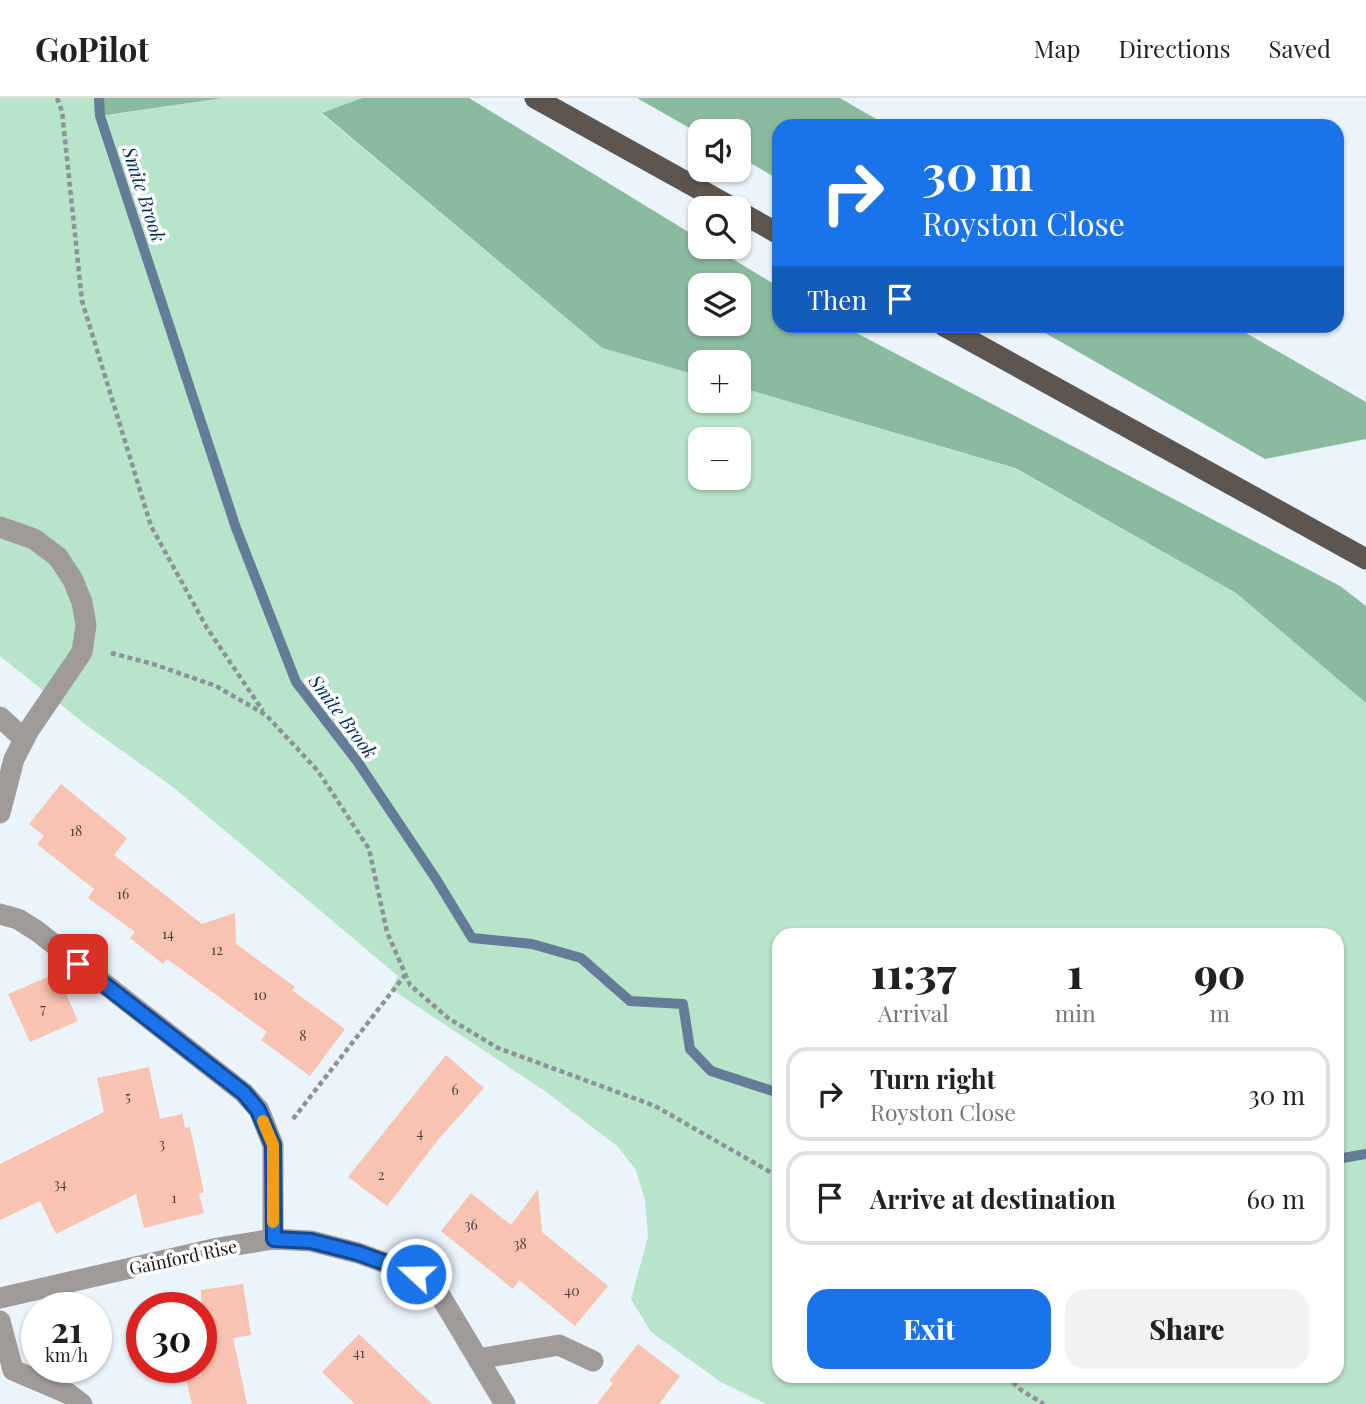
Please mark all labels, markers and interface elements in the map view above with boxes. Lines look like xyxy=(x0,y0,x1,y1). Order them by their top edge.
text: GoPilot xyxy=(35,26,149,70)
text: Map xyxy=(1034,32,1080,64)
text: Directions xyxy=(1118,32,1231,64)
text: Saved xyxy=(1269,32,1331,64)
map controls xyxy=(688,119,751,490)
button: sound xyxy=(688,119,751,182)
text: 30 m xyxy=(922,138,1033,203)
water label: Smite Brook xyxy=(117,142,173,245)
icon: right xyxy=(807,147,898,238)
button: search xyxy=(688,196,751,259)
text: Royston Close xyxy=(922,201,1125,244)
button: layers xyxy=(688,273,751,336)
icon: arrive xyxy=(881,280,919,318)
text: Then xyxy=(807,282,867,317)
button: + xyxy=(688,350,751,413)
button: − xyxy=(688,427,751,490)
water label: Smite Brook xyxy=(303,668,384,764)
house number: 18 xyxy=(70,821,82,840)
house number: 16 xyxy=(117,884,129,903)
house number: 14 xyxy=(162,924,174,943)
pin xyxy=(48,934,108,994)
house number: 12 xyxy=(211,940,223,959)
text: 11:37 xyxy=(870,944,956,1000)
text: 1 xyxy=(1067,944,1083,1000)
text: 90 xyxy=(1194,944,1246,1000)
icon: arrive xyxy=(59,945,97,983)
house number: 10 xyxy=(253,985,267,1004)
text: Arrival xyxy=(878,997,949,1028)
text: min xyxy=(1055,997,1096,1028)
text: m xyxy=(1210,997,1230,1028)
house number: 7 xyxy=(40,999,46,1018)
house number: 8 xyxy=(299,1026,307,1045)
text: Turn right xyxy=(870,1061,996,1096)
icon: right xyxy=(811,1075,849,1113)
text: 30 m xyxy=(1248,1077,1305,1112)
house number: 6 xyxy=(451,1080,459,1099)
house number: 5 xyxy=(125,1087,131,1106)
text: Royston Close xyxy=(870,1096,1016,1127)
house number: 4 xyxy=(417,1123,424,1142)
house number: 3 xyxy=(159,1134,165,1153)
house number: 2 xyxy=(378,1165,385,1184)
house number: 34 xyxy=(53,1174,67,1193)
icon: arrive xyxy=(811,1179,849,1217)
text: Arrive at destination xyxy=(870,1181,1116,1216)
text: 60 m xyxy=(1246,1181,1305,1216)
house number: 1 xyxy=(171,1188,177,1207)
house number: 36 xyxy=(464,1215,478,1234)
street label: Gainford Rise xyxy=(127,1234,239,1280)
house number: 38 xyxy=(513,1234,527,1253)
position arrow xyxy=(379,1237,453,1311)
house number: 40 xyxy=(564,1281,580,1300)
button: Exit xyxy=(807,1289,1051,1369)
button: Share xyxy=(1065,1289,1309,1369)
speed limit sign: 30 xyxy=(126,1292,217,1383)
text: 21 xyxy=(51,1305,82,1352)
text: km/h xyxy=(45,1343,88,1367)
house number: 41 xyxy=(353,1343,365,1362)

